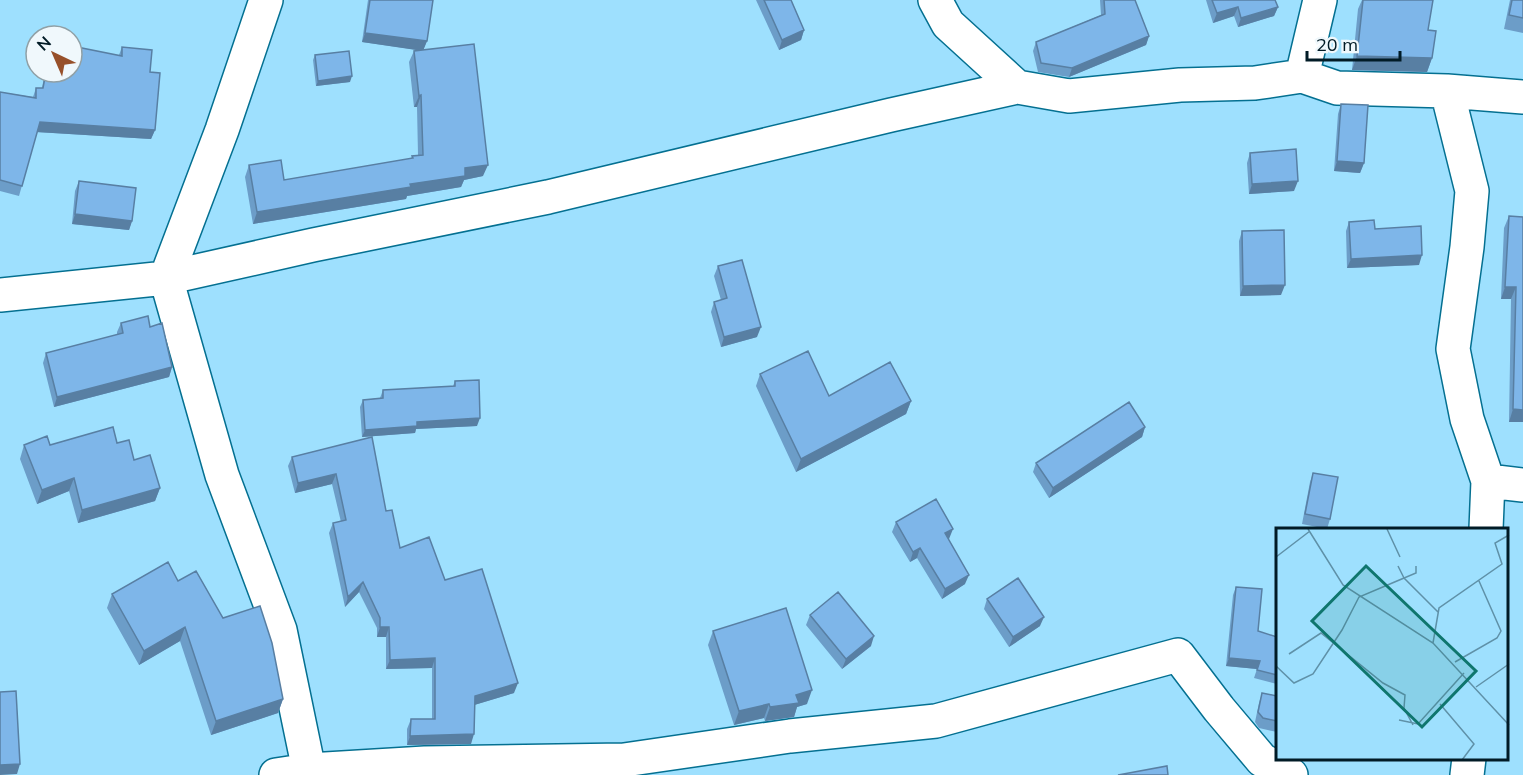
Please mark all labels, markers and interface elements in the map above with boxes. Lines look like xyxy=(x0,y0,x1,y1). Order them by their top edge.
north arrow xyxy=(24,24,84,84)
scale bar xyxy=(1307,24,1400,62)
text: N xyxy=(32,32,55,55)
text: 20 m xyxy=(1316,33,1358,56)
inset map xyxy=(1276,528,1508,760)

